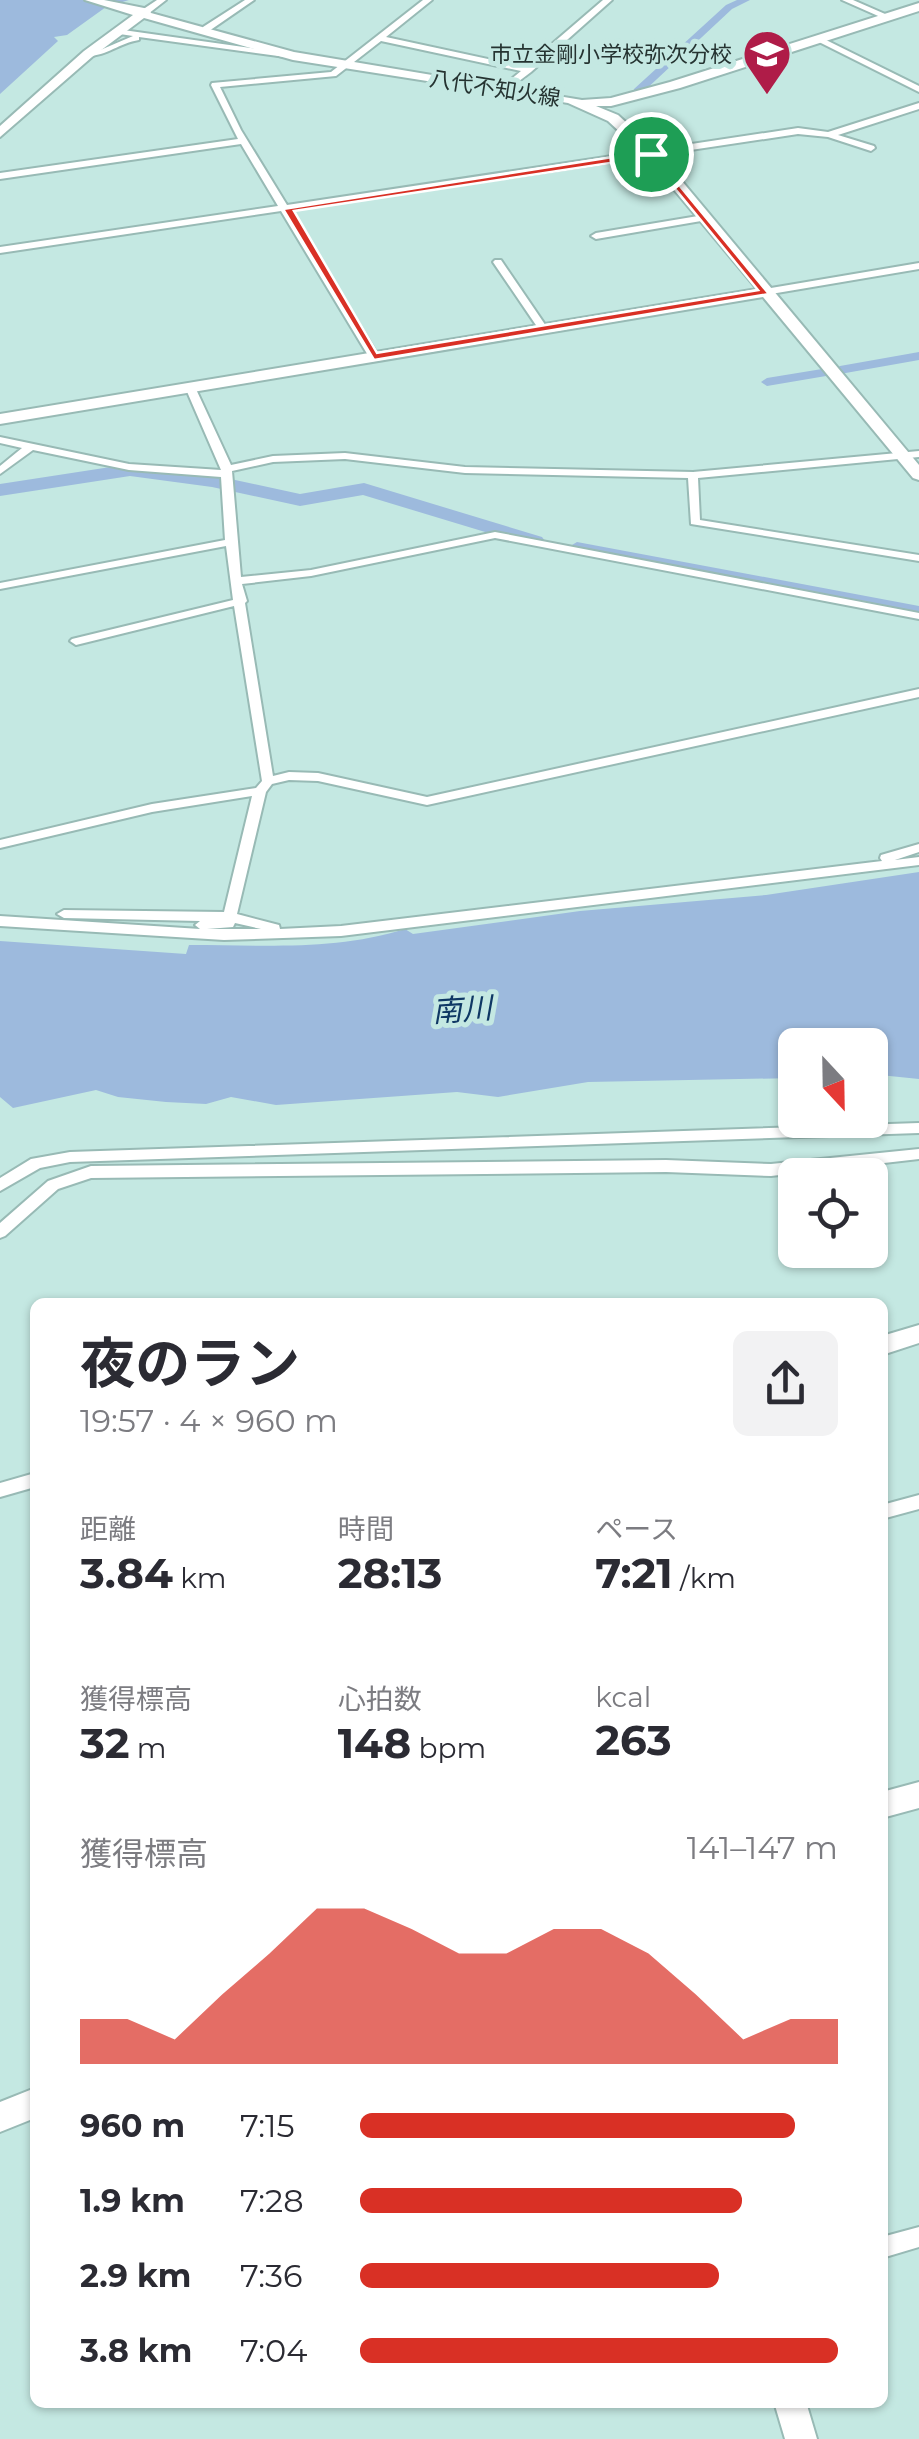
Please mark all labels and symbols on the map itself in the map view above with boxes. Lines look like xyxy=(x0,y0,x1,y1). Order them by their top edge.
school or university icon: 市立金剛小学校弥次分校 xyxy=(741,28,793,96)
place label: 市立金剛小学校弥次分校 xyxy=(490,41,732,68)
street label: 八代不知火線 xyxy=(428,65,562,112)
pin xyxy=(609,112,694,197)
water label: 南川 xyxy=(431,989,496,1030)
north arrow xyxy=(778,1028,888,1138)

